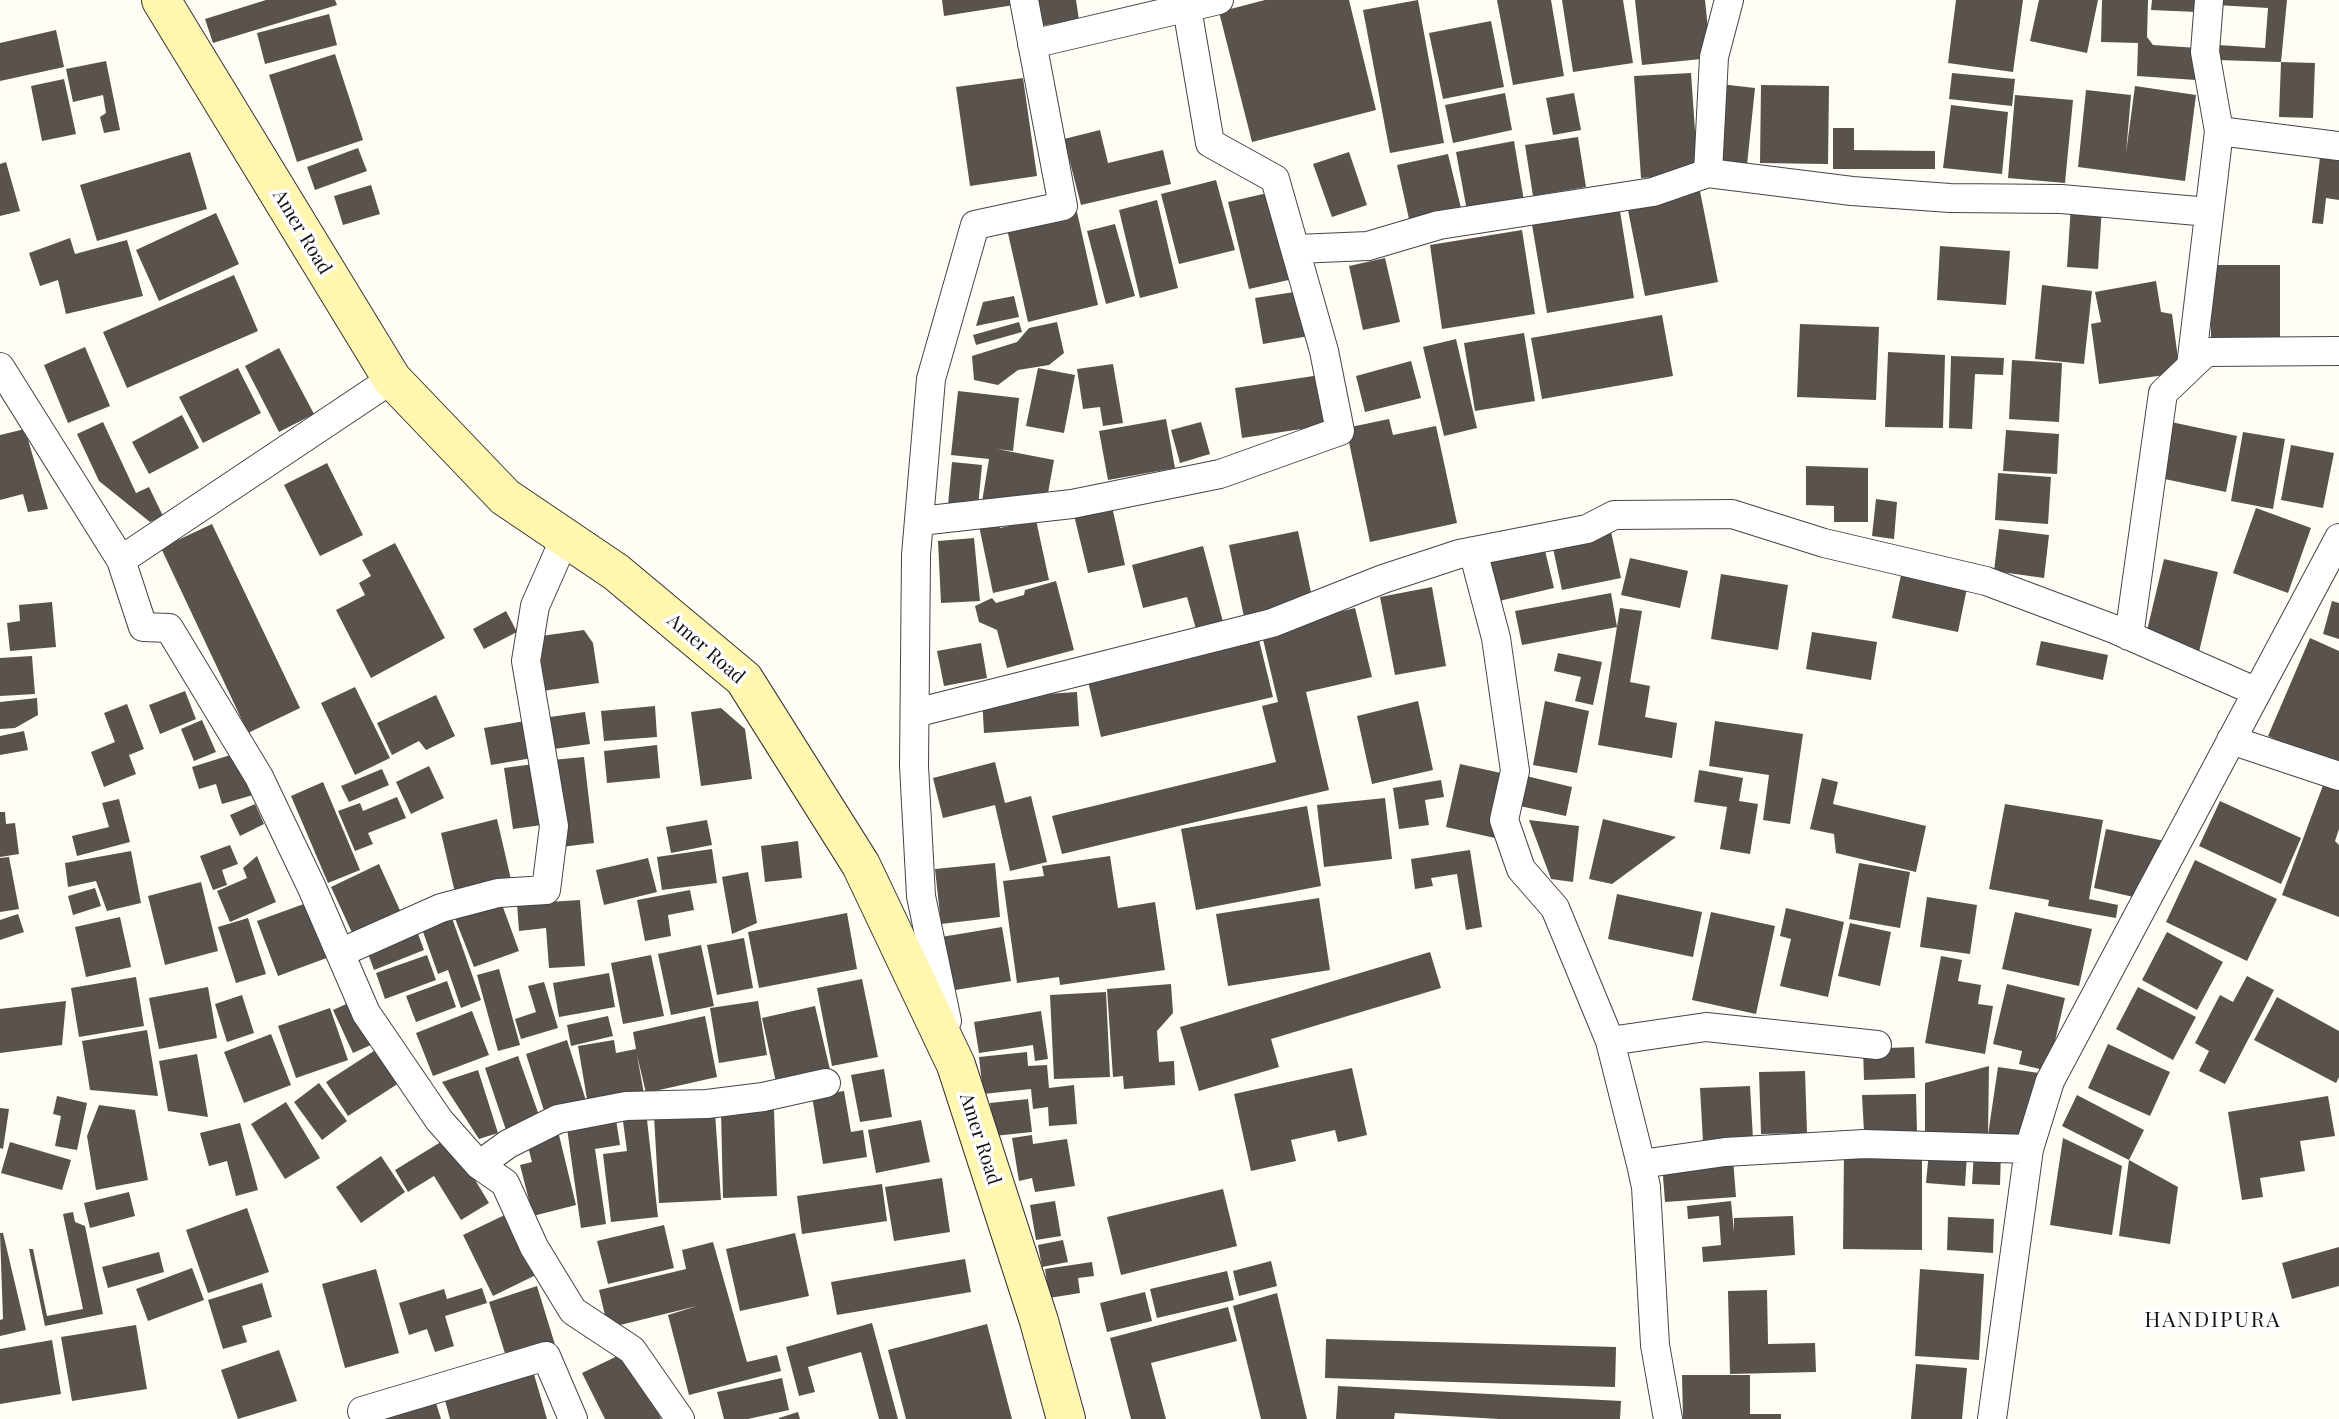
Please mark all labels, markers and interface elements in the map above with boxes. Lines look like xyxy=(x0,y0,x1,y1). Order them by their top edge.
street label: Amer Road xyxy=(268,185,336,279)
street label: Amer Road xyxy=(663,609,749,689)
street label: Amer Road xyxy=(955,1090,1005,1188)
district label: HANDIPURA xyxy=(2146,1307,2280,1333)

